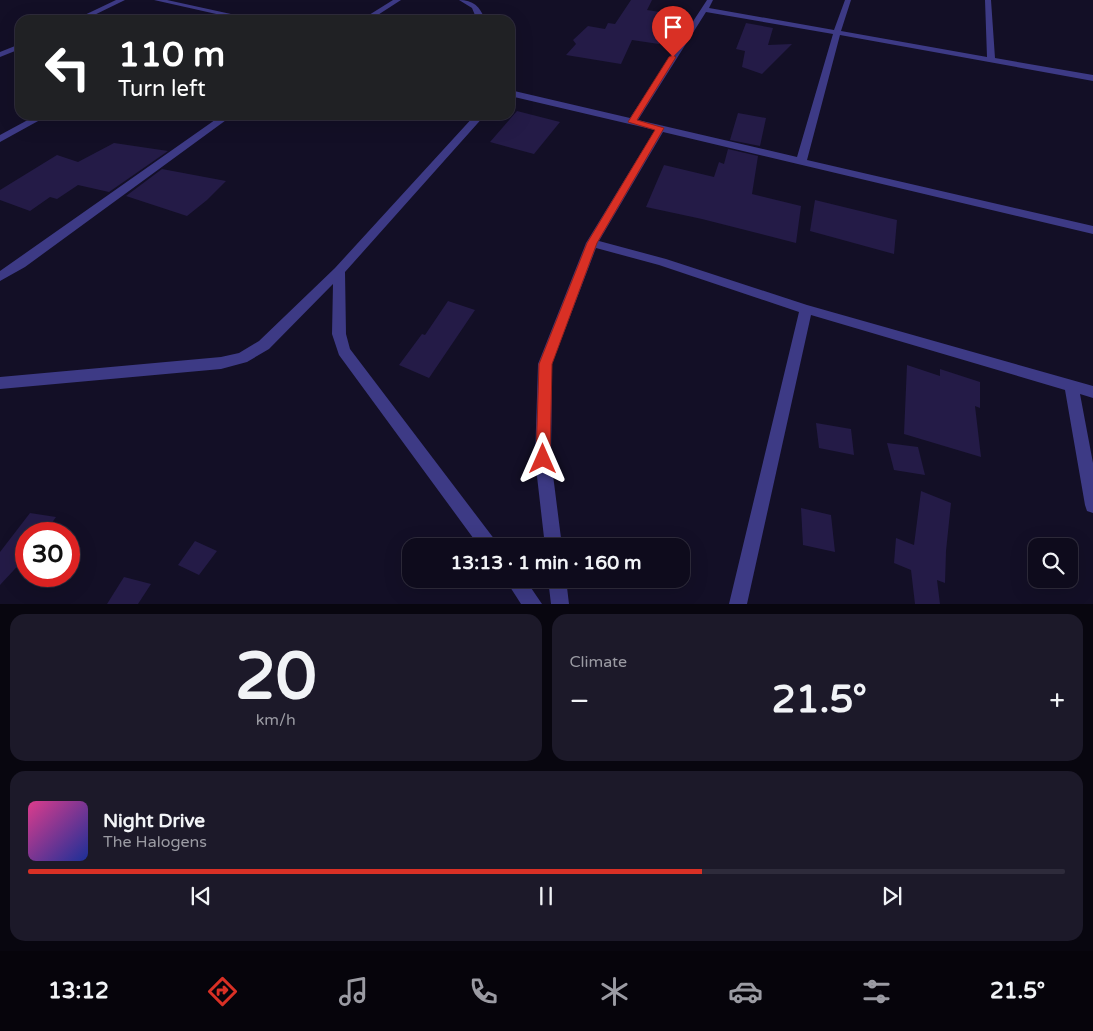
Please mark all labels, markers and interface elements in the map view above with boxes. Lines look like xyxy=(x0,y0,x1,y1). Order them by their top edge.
pin xyxy=(652,6,694,57)
icon: arrive xyxy=(659,13,687,41)
text: 110 m xyxy=(118,34,225,76)
icon: left xyxy=(35,35,100,100)
text: Turn left xyxy=(118,76,206,102)
position arrow xyxy=(516,432,568,484)
speed limit sign: 30 xyxy=(15,522,80,587)
map controls xyxy=(1028,538,1078,588)
button: search xyxy=(1028,538,1078,588)
text: 13:13 · 1 min · 160 m xyxy=(450,552,642,574)
text: 20 xyxy=(235,638,317,717)
text: Climate xyxy=(570,652,627,672)
text: 21.5° xyxy=(772,677,867,723)
text: − xyxy=(570,684,589,718)
text: + xyxy=(1049,684,1065,718)
text: km/h xyxy=(256,710,296,730)
text: Night Drive xyxy=(103,810,205,832)
text: The Halogens xyxy=(103,832,207,852)
icon: previous xyxy=(187,882,215,910)
icon: pause xyxy=(532,882,560,910)
icon: next xyxy=(878,882,906,910)
icon: directions xyxy=(205,974,240,1009)
icon: music xyxy=(336,974,371,1009)
icon: phone xyxy=(466,974,501,1009)
icon: climate xyxy=(597,974,632,1009)
icon: car xyxy=(728,974,763,1009)
icon: filters xyxy=(859,974,894,1009)
text: 13:12 xyxy=(48,978,109,1004)
text: 21.5° xyxy=(990,978,1045,1004)

